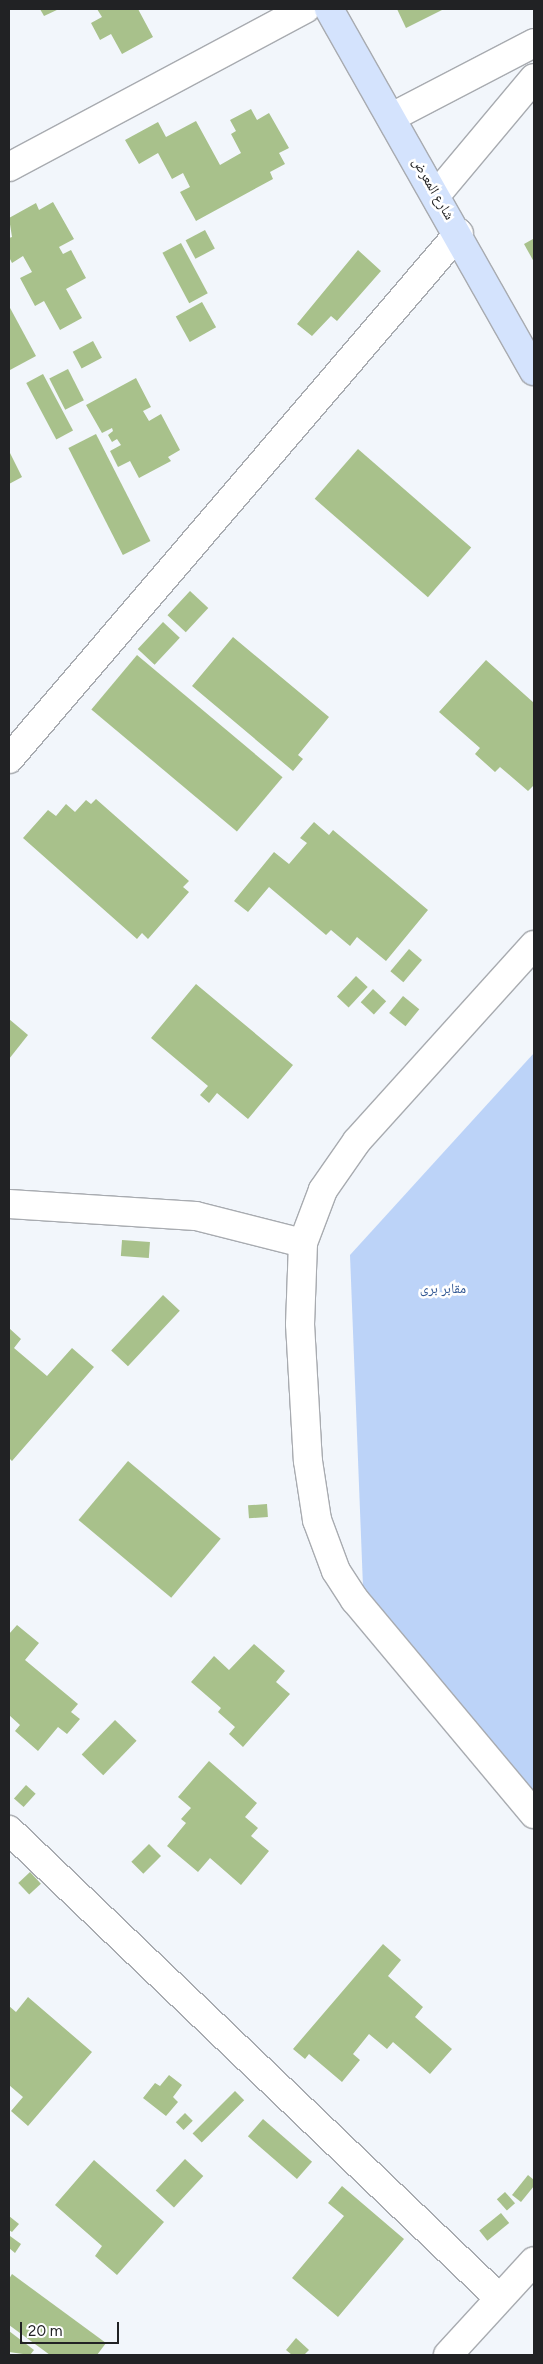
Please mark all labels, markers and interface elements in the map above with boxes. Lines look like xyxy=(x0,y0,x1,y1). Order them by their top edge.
street label: شارع المعرض xyxy=(408,155,458,223)
park label: مقابر برى xyxy=(420,1281,466,1297)
scale bar xyxy=(22,2312,121,2344)
text: 20 m xyxy=(28,2322,62,2340)

